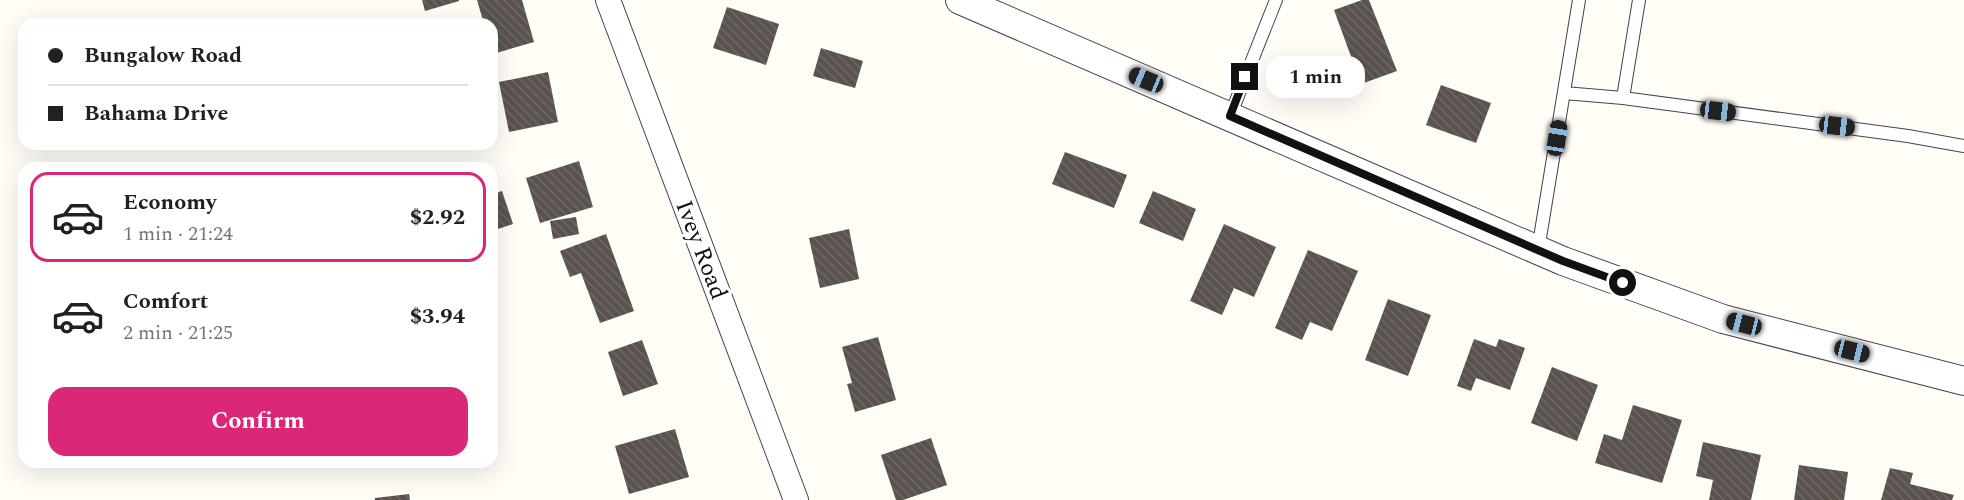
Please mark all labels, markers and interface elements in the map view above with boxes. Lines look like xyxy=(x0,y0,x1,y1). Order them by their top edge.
text: Bungalow Road xyxy=(84,39,242,72)
callout: 1 min xyxy=(1266,56,1365,98)
text: 1 min xyxy=(1289,62,1342,92)
route end xyxy=(1231,63,1258,90)
car xyxy=(1126,65,1166,95)
text: Bahama Drive xyxy=(84,97,228,130)
car xyxy=(1699,100,1737,122)
car xyxy=(1818,115,1856,137)
car xyxy=(1545,119,1569,157)
text: Economy xyxy=(123,186,216,219)
icon: car xyxy=(51,190,105,244)
street label: Ivey Road xyxy=(666,195,736,305)
text: $2.92 xyxy=(410,201,465,234)
text: 1 min · 21:24 xyxy=(123,219,233,249)
route start xyxy=(1609,269,1636,296)
text: Comfort xyxy=(123,285,208,318)
icon: car xyxy=(51,289,105,343)
text: $3.94 xyxy=(410,300,465,333)
car xyxy=(1724,311,1764,337)
text: 2 min · 21:25 xyxy=(123,318,233,348)
car xyxy=(1832,338,1872,364)
button: Confirm xyxy=(48,387,468,456)

